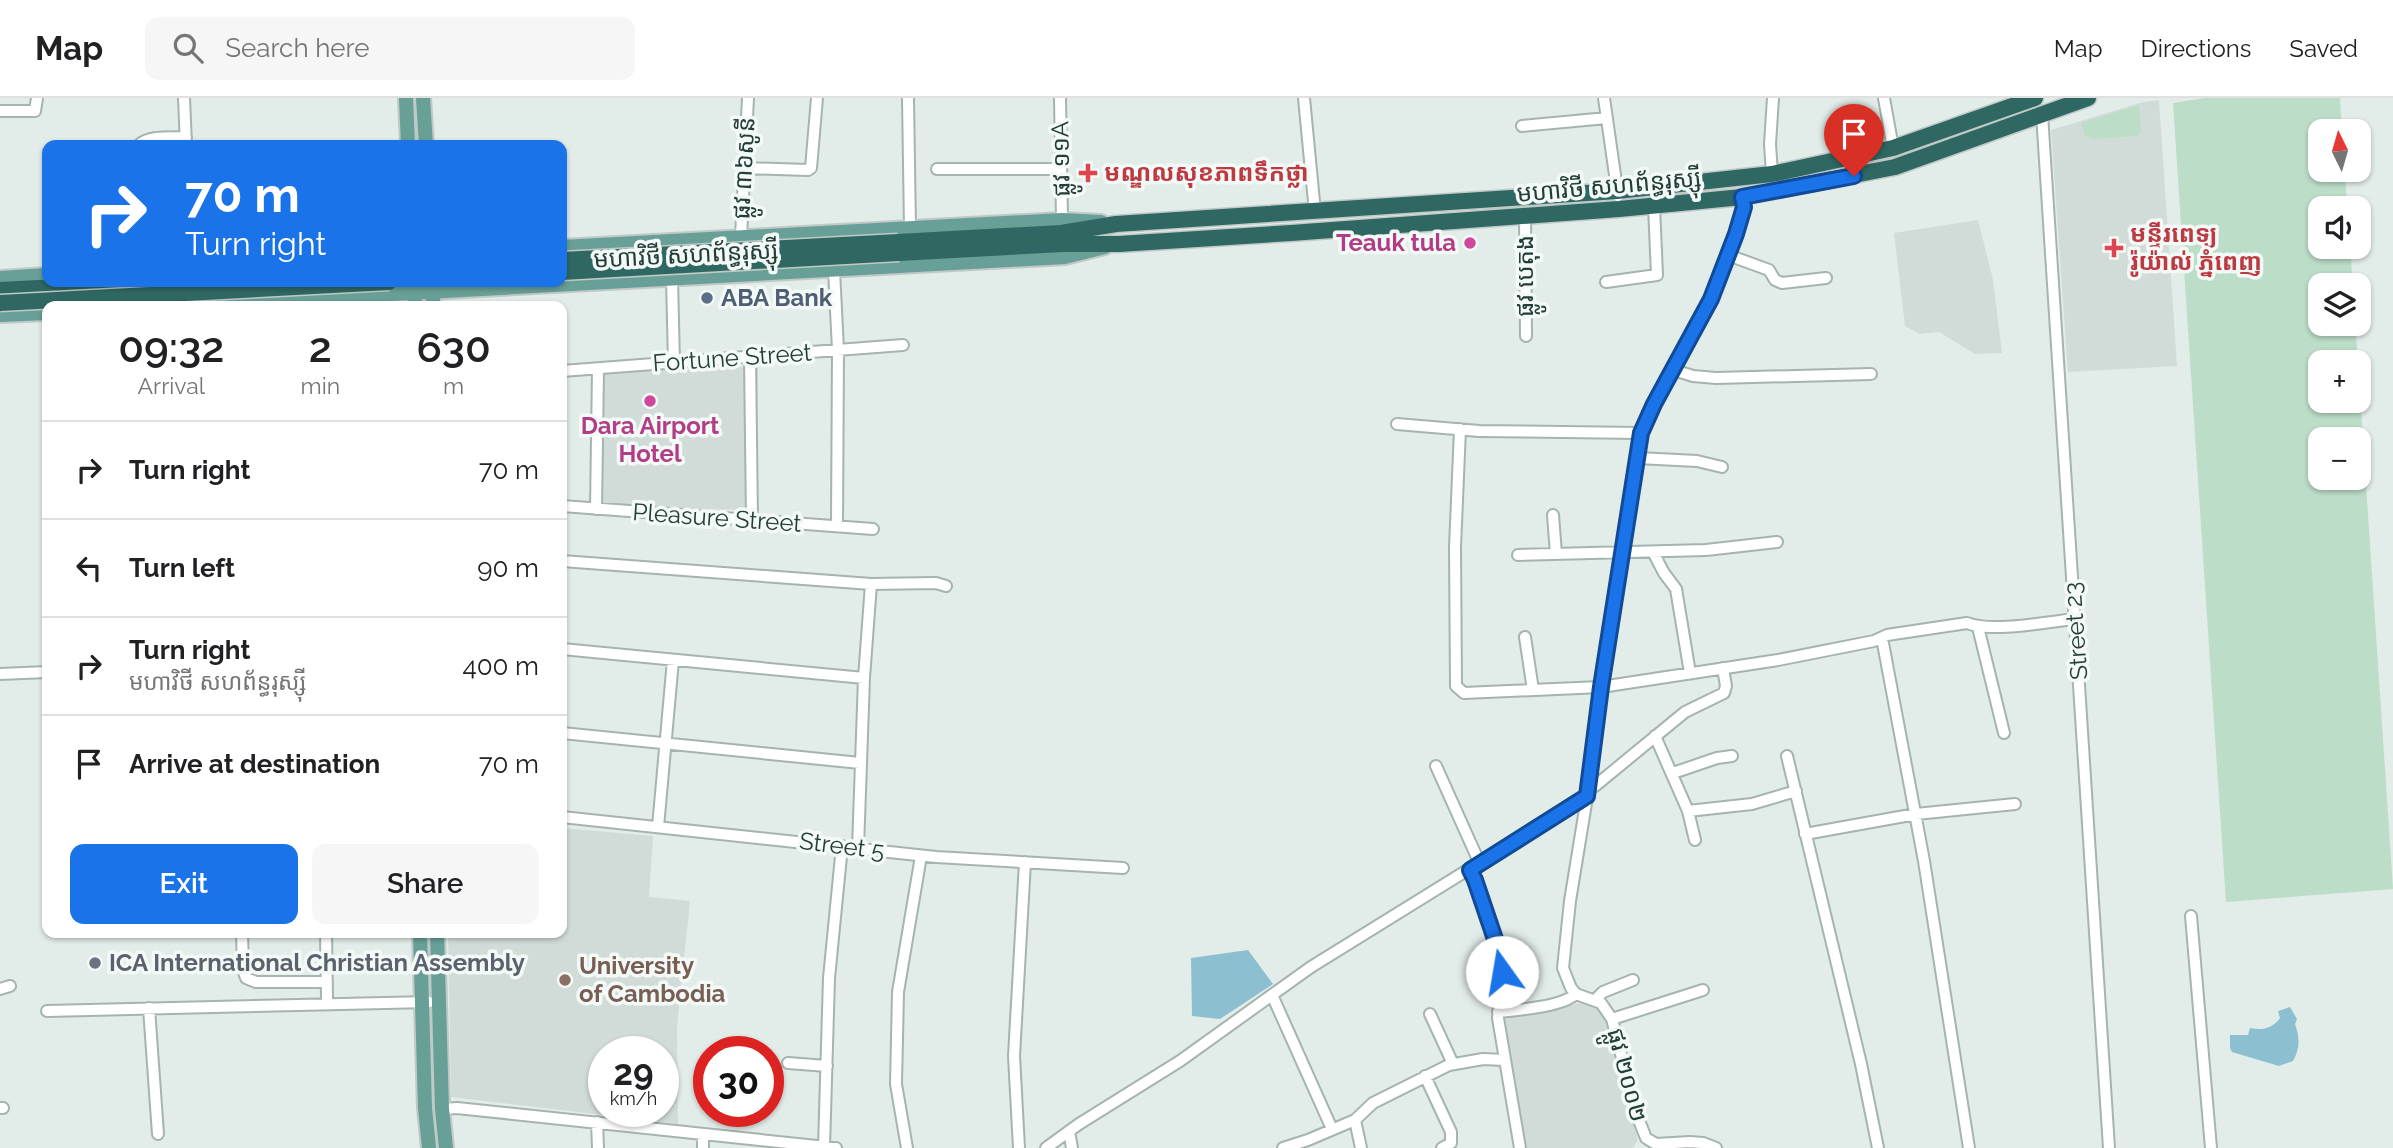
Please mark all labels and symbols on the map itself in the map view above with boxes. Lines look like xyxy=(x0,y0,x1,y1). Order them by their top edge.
pin xyxy=(1824,104,1884,176)
street label: ផ្លូវ ៣៦សូនី xyxy=(726,116,769,220)
north arrow xyxy=(2308,119,2371,182)
street label: ផ្លូវ ១១A xyxy=(1045,121,1084,197)
place label: មណ្ឌលសុខភាពទឹកថ្លា xyxy=(1104,158,1309,188)
marker: មណ្ឌលសុខភាពទឹកថ្លា xyxy=(1078,163,1098,183)
street label: មហាវិថី សហព័ន្ធរុស្ស៊ី xyxy=(1516,163,1703,214)
place label: មន្ទីរពេទ្យ រ៉ូយ៉ាល់ ភ្នំពេញ xyxy=(2130,219,2262,278)
place label: Teauk tula xyxy=(1336,228,1456,257)
street label: មហាវិថី សហព័ន្ធរុស្ស៊ី xyxy=(593,235,779,280)
marker: Teauk tula xyxy=(1462,235,1478,251)
street label: ផ្លូវ បេតុង xyxy=(1510,235,1547,317)
marker: មន្ទីរពេទ្យ រ៉ូយ៉ាល់ ភ្នំពេញ xyxy=(2104,238,2124,258)
place label: ABA Bank xyxy=(721,283,833,312)
marker: ABA Bank xyxy=(699,290,715,306)
street label: Fortune Street xyxy=(652,337,812,378)
marker: Dara Airport Hotel xyxy=(642,393,658,409)
place label: Dara Airport Hotel xyxy=(581,411,719,468)
street label: Pleasure Street xyxy=(632,497,802,538)
street label: Street 23 xyxy=(2058,581,2093,681)
street label: Street 5 xyxy=(798,826,886,865)
position arrow xyxy=(1465,935,1539,1009)
place label: ICA International Christian Assembly xyxy=(109,948,525,977)
place label: University of Cambodia xyxy=(579,951,726,1008)
marker: ICA International Christian Assembly xyxy=(87,955,103,971)
marker: University of Cambodia xyxy=(557,972,573,988)
street label: ផ្លូវ ២០០២ xyxy=(1593,1025,1654,1127)
speed limit sign: 30 xyxy=(693,1036,784,1127)

